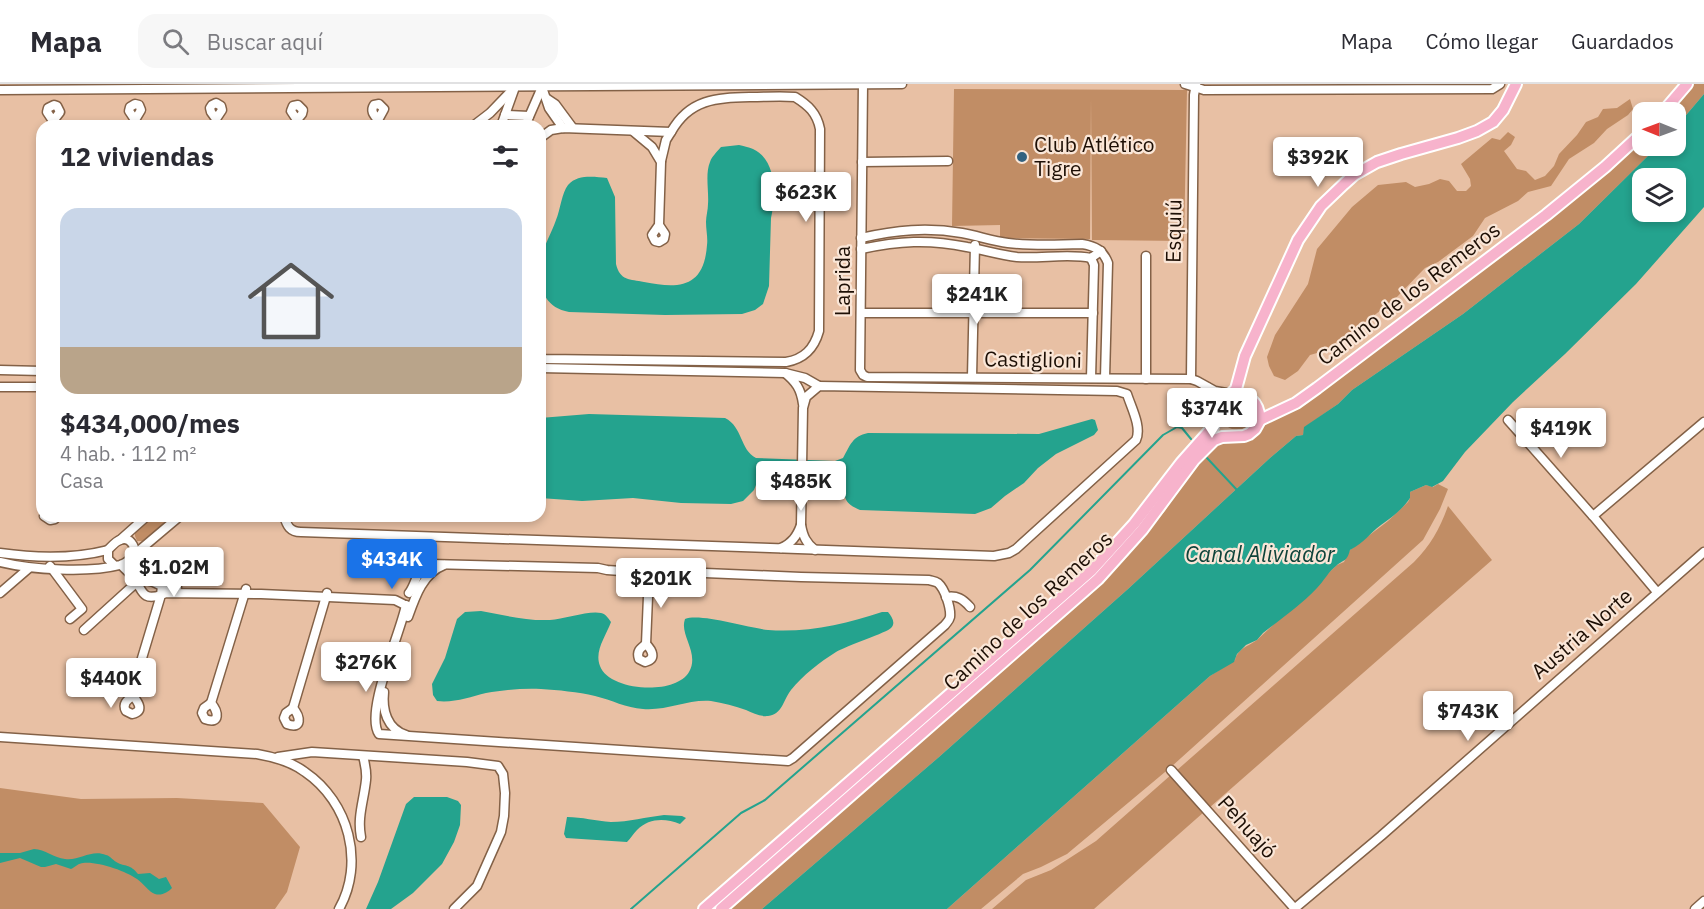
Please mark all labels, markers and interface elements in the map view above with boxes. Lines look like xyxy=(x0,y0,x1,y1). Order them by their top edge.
search box xyxy=(138,14,558,68)
text: Mapa xyxy=(30,23,102,60)
icon: search xyxy=(159,25,192,58)
text: Buscar aquí xyxy=(207,27,323,56)
text: Mapa xyxy=(1341,27,1392,55)
text: Cómo llegar xyxy=(1425,27,1538,55)
text: Guardados xyxy=(1571,27,1674,55)
north arrow xyxy=(1632,102,1686,156)
map controls xyxy=(1632,102,1686,222)
place label: Club Atlético Tigre xyxy=(1034,130,1155,182)
pin: $392K xyxy=(1276,137,1360,188)
text: 12 viviendas xyxy=(60,139,214,173)
icon: filters xyxy=(489,140,522,173)
text: $392K xyxy=(1287,143,1349,170)
marker: Club Atlético Tigre xyxy=(1015,150,1029,164)
button: layers xyxy=(1632,168,1686,222)
pin: $623K xyxy=(764,172,848,223)
text: $623K xyxy=(775,178,837,205)
street label: Esquiú xyxy=(1158,199,1188,263)
street label: Camino de los Remeros xyxy=(1311,215,1505,371)
street label: Laprida xyxy=(828,246,856,316)
icon: home xyxy=(237,247,345,355)
pin: $241K xyxy=(935,274,1019,325)
text: $241K xyxy=(946,280,1008,307)
street label: Castiglioni xyxy=(984,344,1082,374)
pin: $374K xyxy=(1170,388,1254,439)
text: $374K xyxy=(1181,394,1243,421)
text: $434,000/mes xyxy=(60,406,240,440)
pin: $419K xyxy=(1519,408,1603,459)
text: $419K xyxy=(1530,414,1592,441)
text: 4 hab. · 112 m² xyxy=(60,440,196,467)
pin: $485K xyxy=(759,461,843,512)
text: Casa xyxy=(60,467,104,494)
text: $485K xyxy=(770,467,832,494)
street label: Camino de los Remeros xyxy=(937,524,1118,696)
pin: $434K xyxy=(350,539,434,590)
water label: Canal Aliviador xyxy=(1185,539,1336,568)
text: $434K xyxy=(361,545,423,572)
pin: $1.02M xyxy=(125,547,223,598)
text: $1.02M xyxy=(139,553,209,580)
pin: $201K xyxy=(619,558,703,609)
text: $201K xyxy=(630,564,692,591)
street label: Austria Norte xyxy=(1525,582,1638,685)
pin: $276K xyxy=(324,642,408,693)
text: $276K xyxy=(335,648,397,675)
pin: $440K xyxy=(69,658,153,709)
text: $440K xyxy=(80,664,142,691)
pin: $743K xyxy=(1426,691,1510,742)
text: $743K xyxy=(1437,697,1499,724)
street label: Pehuajó xyxy=(1212,789,1284,864)

